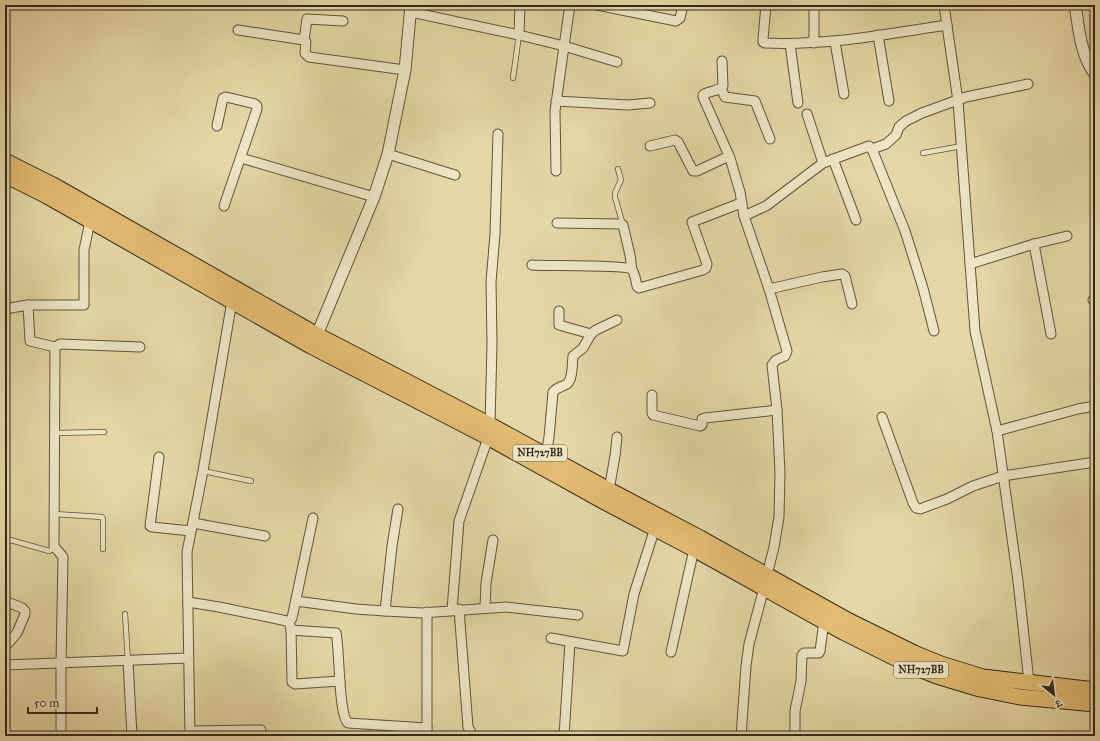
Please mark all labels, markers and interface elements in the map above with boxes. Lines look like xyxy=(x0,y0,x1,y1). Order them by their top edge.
road number: NH727BB xyxy=(513,445,567,461)
road number: NH727BB xyxy=(894,662,948,678)
north arrow xyxy=(1034,675,1074,715)
scale bar xyxy=(28,689,97,715)
text: 50 m xyxy=(34,696,59,710)
text: उ xyxy=(1052,696,1065,711)

